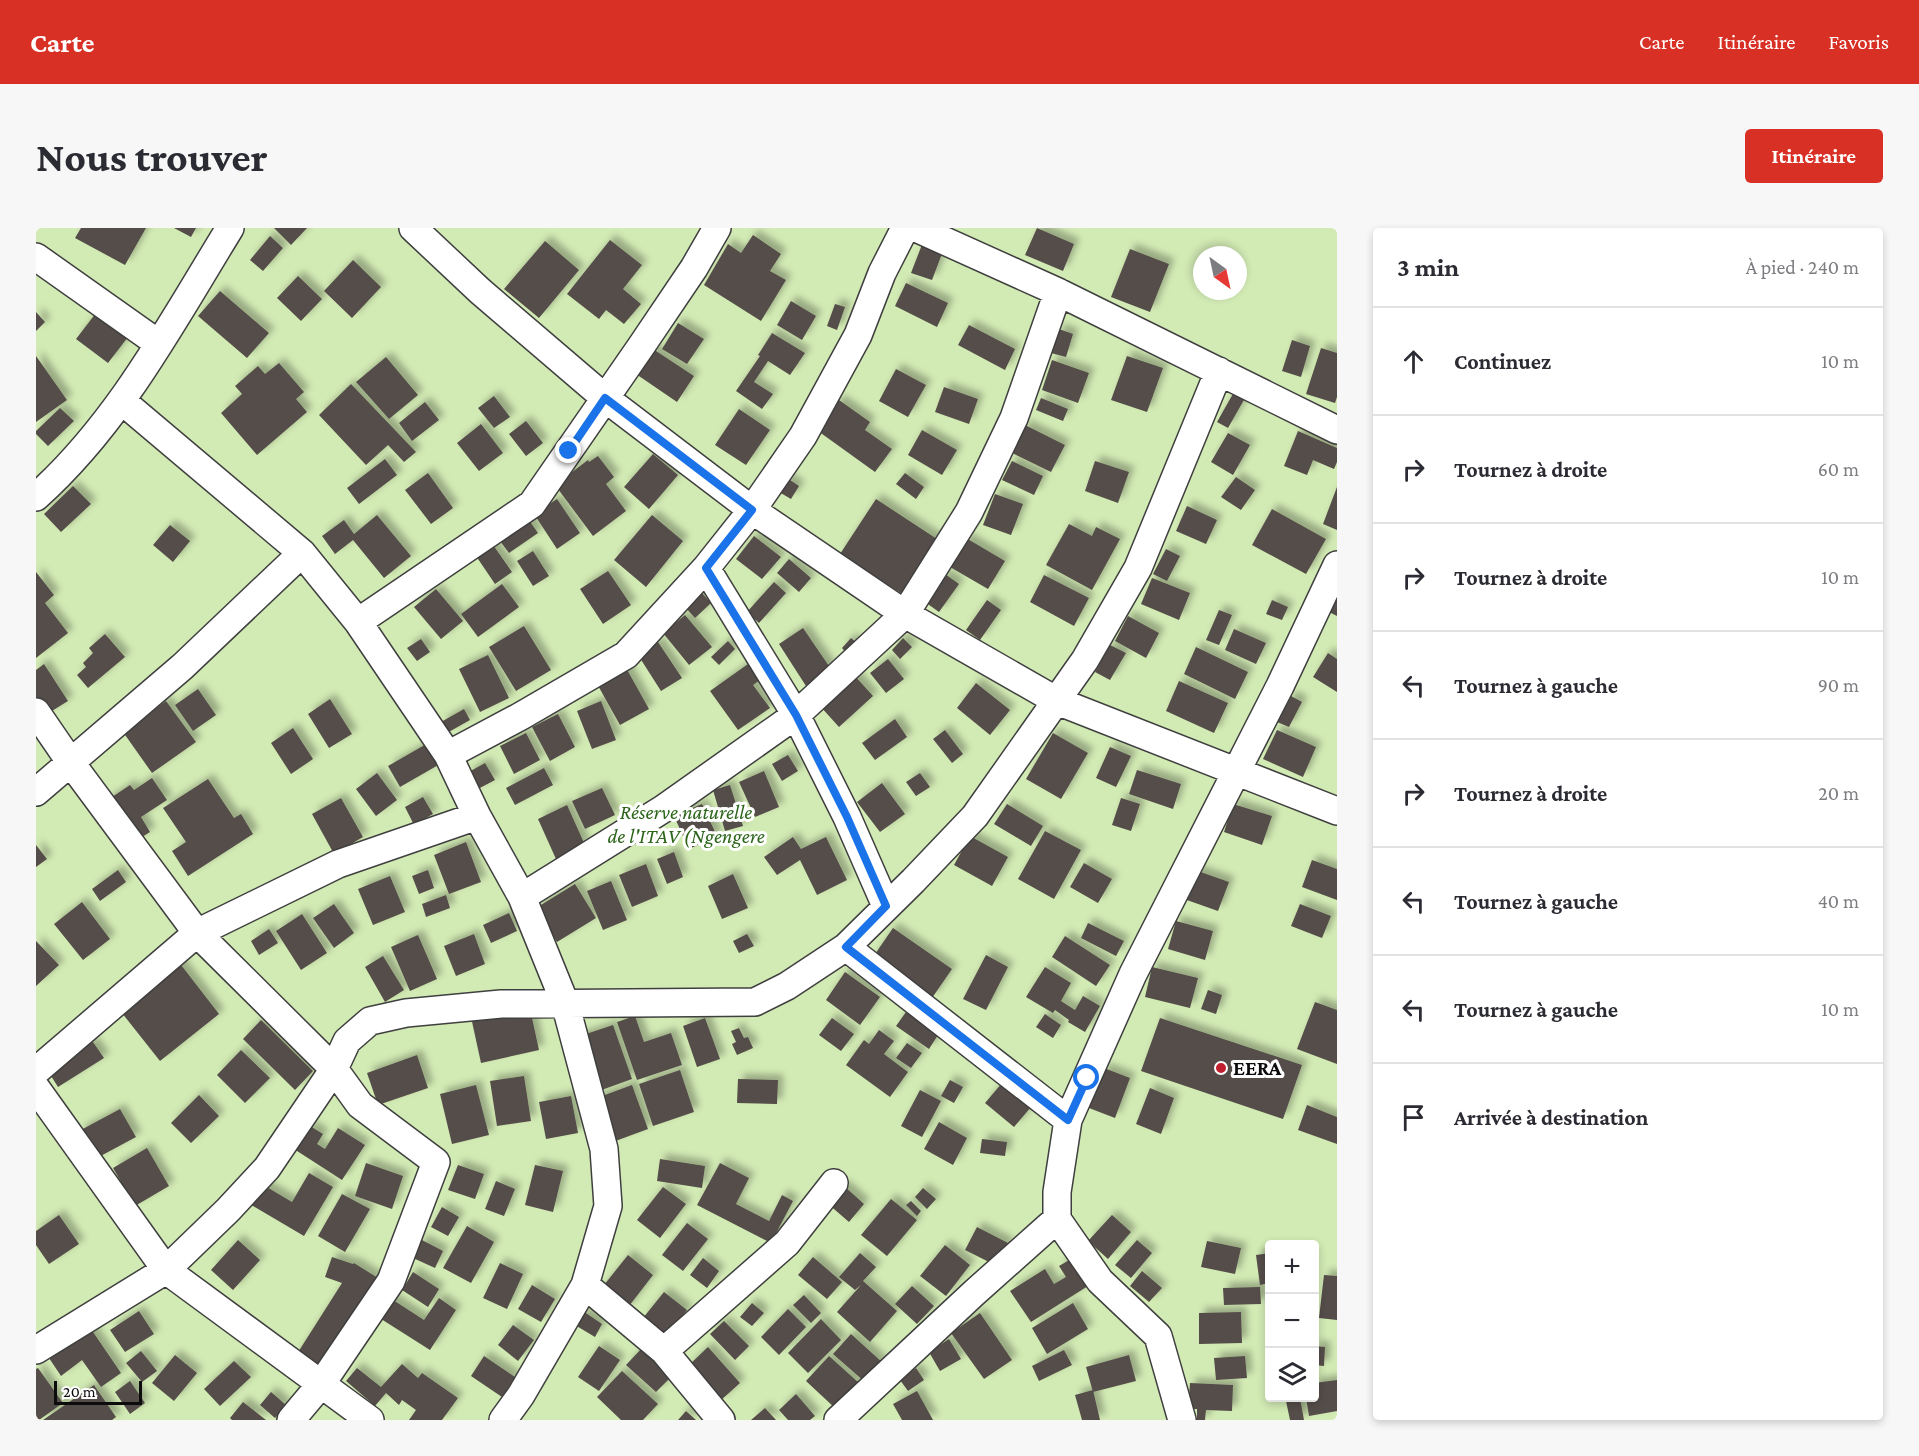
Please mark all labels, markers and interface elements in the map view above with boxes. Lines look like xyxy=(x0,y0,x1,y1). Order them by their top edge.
text: Carte xyxy=(30,27,95,58)
text: Carte xyxy=(1639,30,1685,54)
text: Itinéraire xyxy=(1718,30,1795,54)
text: Favoris xyxy=(1828,30,1889,54)
button: Itinéraire xyxy=(1745,129,1883,183)
text: Nous trouver xyxy=(36,133,268,180)
north arrow xyxy=(1193,246,1247,300)
text: 3 min xyxy=(1397,253,1459,282)
text: À pied · 240 m xyxy=(1746,256,1859,278)
icon: ahead xyxy=(1397,345,1430,378)
text: Continuez xyxy=(1454,349,1551,374)
text: 10 m xyxy=(1821,350,1859,372)
route end xyxy=(555,437,581,463)
icon: right xyxy=(1397,453,1430,486)
text: Tournez à droite xyxy=(1454,457,1607,482)
text: 60 m xyxy=(1818,458,1859,480)
icon: right xyxy=(1397,561,1430,594)
text: Tournez à droite xyxy=(1454,565,1607,590)
text: 10 m xyxy=(1821,566,1859,588)
icon: left xyxy=(1397,669,1430,702)
text: Tournez à gauche xyxy=(1454,673,1618,698)
text: 90 m xyxy=(1818,674,1859,696)
icon: right xyxy=(1397,777,1430,810)
text: Tournez à droite xyxy=(1454,781,1607,806)
text: 20 m xyxy=(1818,782,1859,804)
park label: Réserve naturelle de l'ITAV (Ngengere xyxy=(607,800,765,848)
icon: left xyxy=(1397,885,1430,918)
text: Tournez à gauche xyxy=(1454,889,1618,914)
text: 40 m xyxy=(1818,890,1859,912)
icon: left xyxy=(1397,993,1430,1026)
text: Tournez à gauche xyxy=(1454,997,1618,1022)
text: 10 m xyxy=(1821,998,1859,1020)
place label: EERA xyxy=(1233,1056,1282,1080)
marker: EERA xyxy=(1214,1061,1228,1075)
route start xyxy=(1073,1064,1099,1090)
icon: arrive xyxy=(1397,1101,1430,1134)
text: Arrivée à destination xyxy=(1454,1105,1648,1130)
map controls xyxy=(1265,1240,1319,1402)
button: + xyxy=(1265,1240,1319,1294)
button: − xyxy=(1265,1294,1319,1348)
button: layers xyxy=(1265,1348,1319,1402)
scale bar xyxy=(54,1378,142,1406)
text: 20 m xyxy=(63,1383,96,1400)

